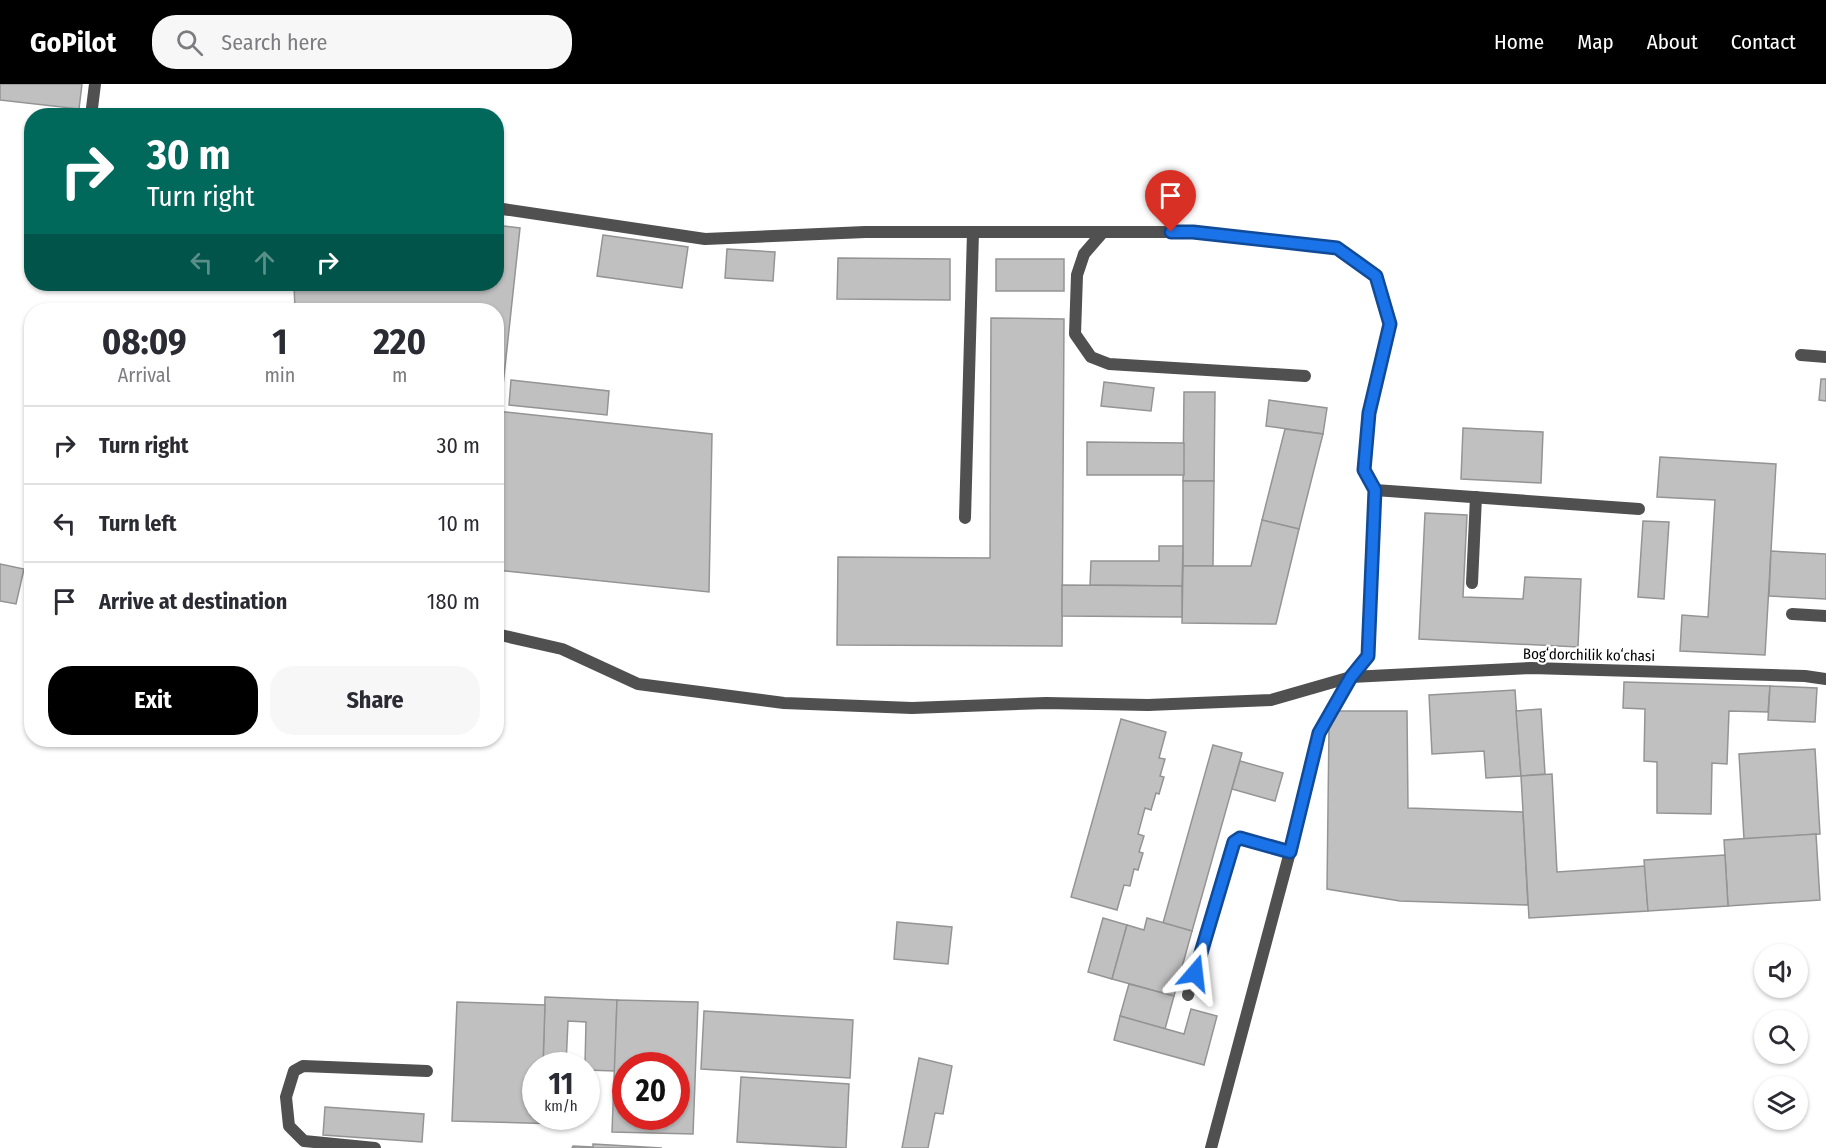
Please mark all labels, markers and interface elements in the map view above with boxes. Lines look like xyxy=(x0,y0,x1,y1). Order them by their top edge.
search box xyxy=(152,15,572,69)
text: GoPilot xyxy=(30,26,116,59)
icon: search xyxy=(173,26,206,59)
text: Search here xyxy=(221,29,327,56)
text: Home xyxy=(1494,29,1544,55)
text: Map xyxy=(1577,29,1614,55)
text: About xyxy=(1647,29,1698,55)
text: Contact xyxy=(1731,29,1796,55)
text: 30 m xyxy=(147,130,231,180)
icon: right xyxy=(48,132,126,210)
pin xyxy=(1145,170,1196,232)
icon: arrive xyxy=(1154,179,1187,212)
text: Turn right xyxy=(147,181,255,213)
icon: left xyxy=(185,246,218,279)
icon: ahead xyxy=(248,246,281,279)
icon: right xyxy=(311,246,344,279)
text: 08:09 xyxy=(102,320,187,364)
text: 1 xyxy=(272,320,288,364)
text: 220 xyxy=(373,320,426,364)
text: Arrival xyxy=(118,363,171,387)
text: min xyxy=(264,363,295,387)
text: m xyxy=(392,363,407,387)
icon: right xyxy=(48,429,81,462)
text: Turn right xyxy=(99,432,188,459)
text: 30 m xyxy=(437,432,480,459)
icon: left xyxy=(48,507,81,540)
text: Turn left xyxy=(99,510,177,537)
text: 10 m xyxy=(438,510,480,537)
icon: arrive xyxy=(48,585,81,618)
text: Arrive at destination xyxy=(99,588,287,615)
text: 180 m xyxy=(427,588,480,615)
street label: Bogʻdorchilik koʻchasi xyxy=(1523,645,1655,665)
button: Exit xyxy=(48,666,258,735)
button: Share xyxy=(270,666,480,735)
position arrow xyxy=(1163,941,1227,1005)
map controls xyxy=(1754,944,1808,1130)
button: sound xyxy=(1754,944,1808,998)
button: search xyxy=(1754,1010,1808,1064)
speed limit sign: 20 xyxy=(612,1052,690,1130)
text: 11 xyxy=(549,1066,573,1102)
button: layers xyxy=(1754,1076,1808,1130)
text: km/h xyxy=(544,1097,578,1115)

